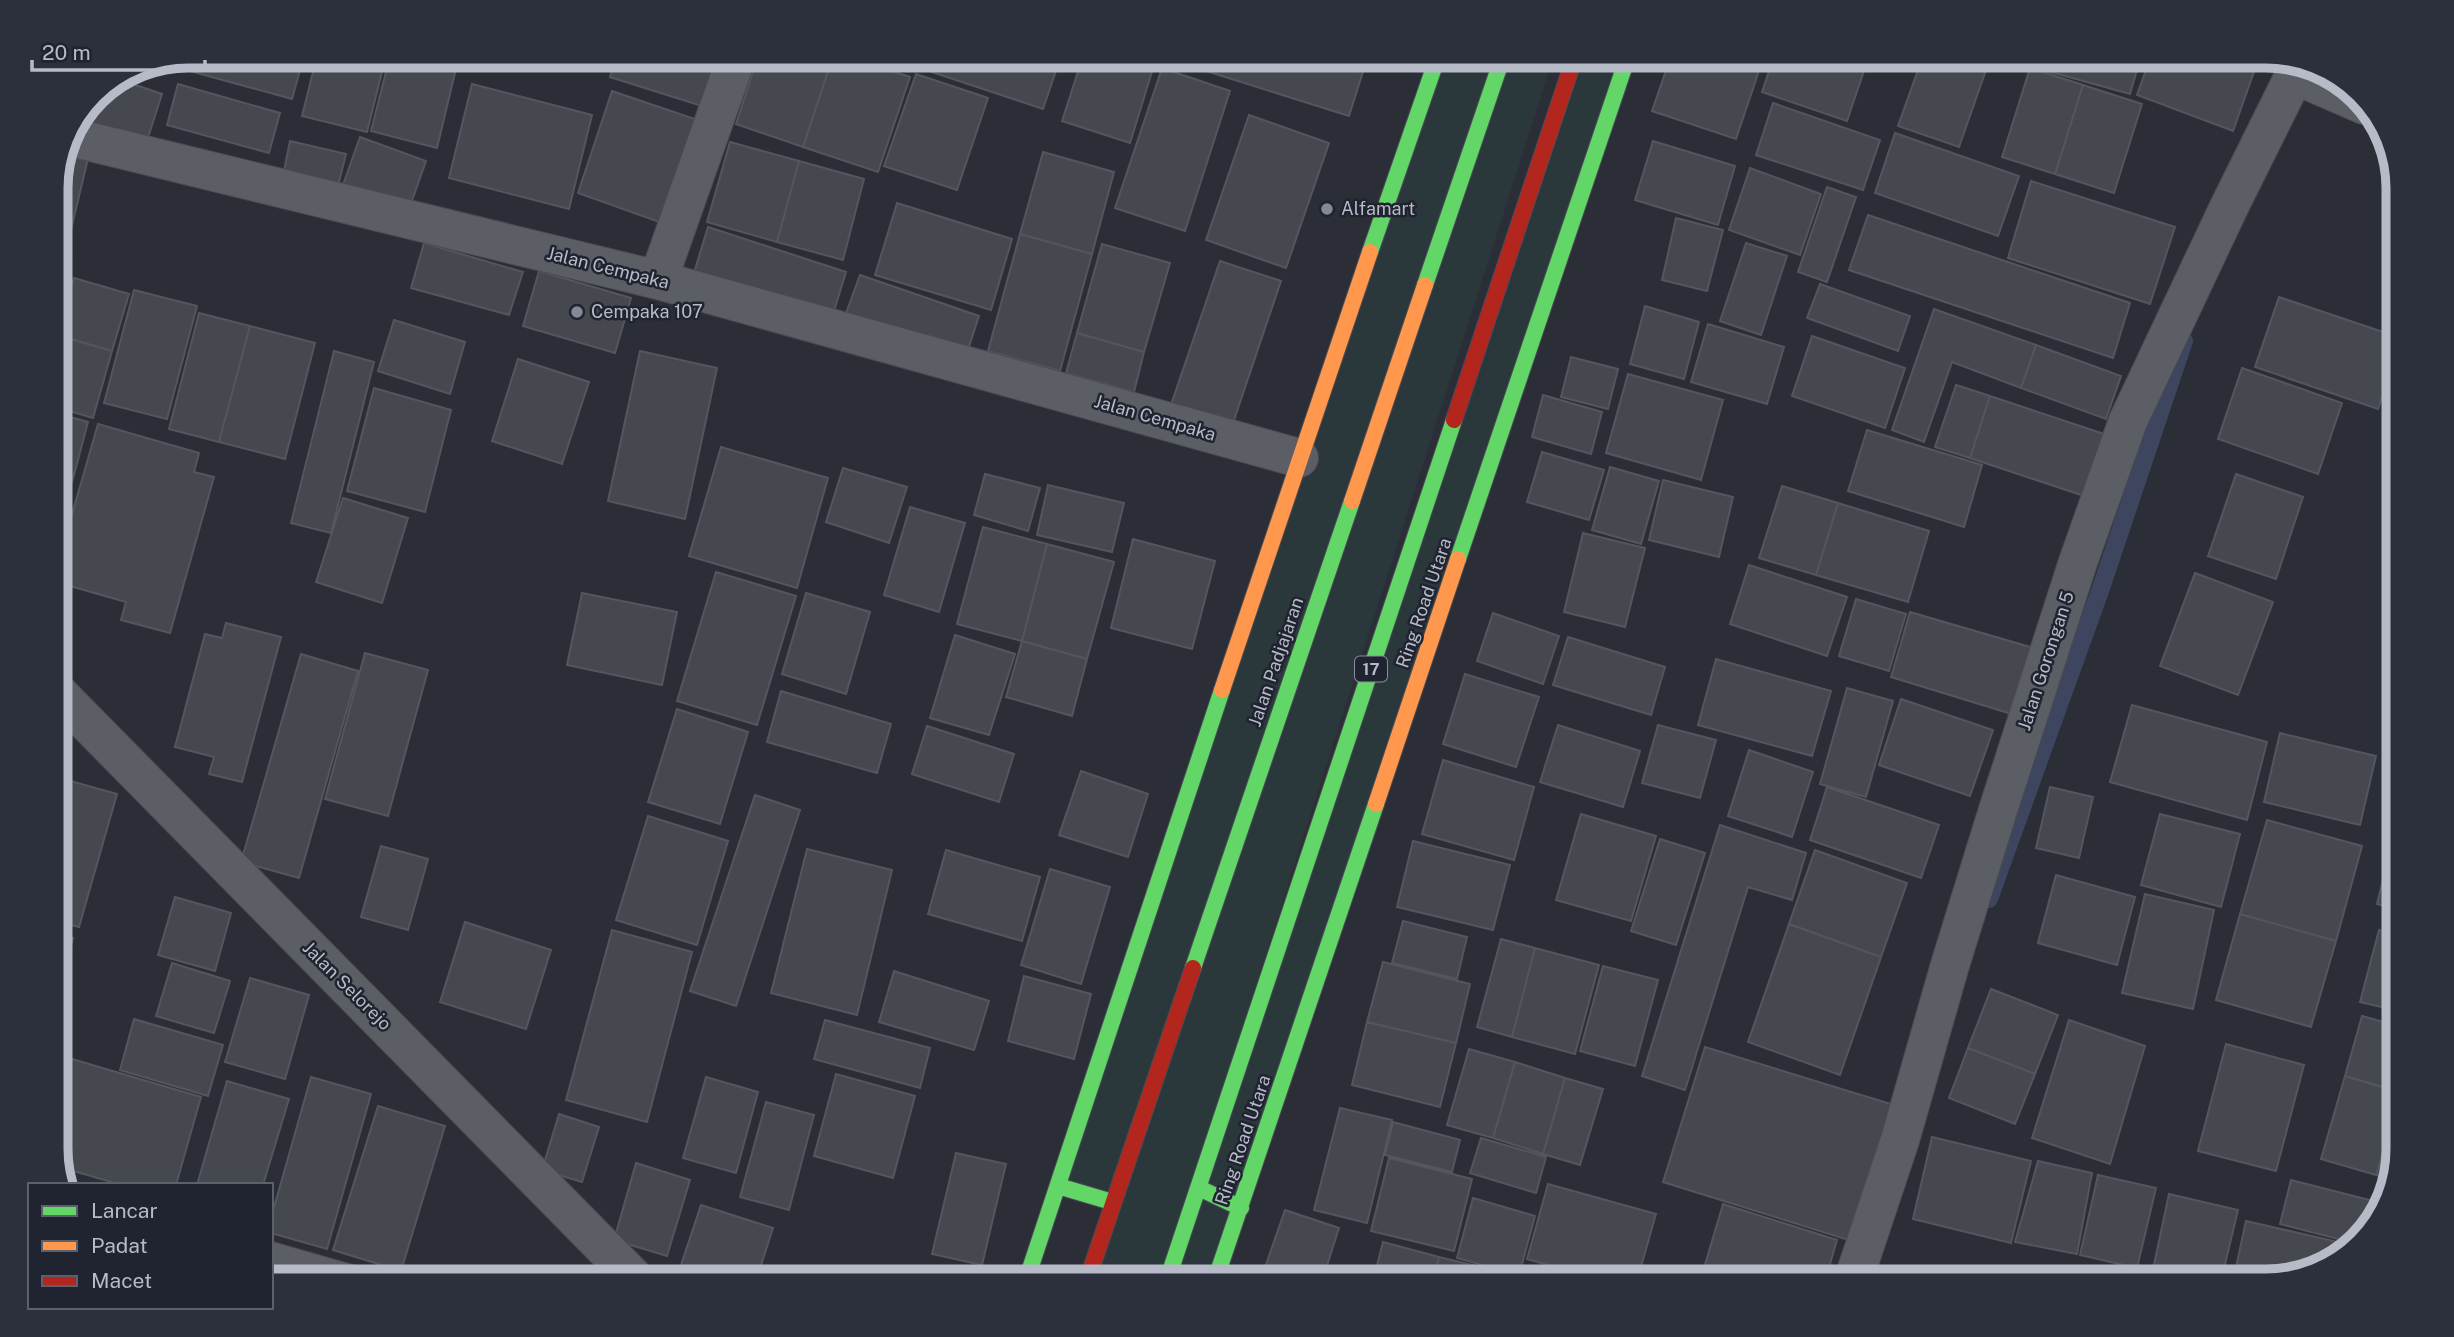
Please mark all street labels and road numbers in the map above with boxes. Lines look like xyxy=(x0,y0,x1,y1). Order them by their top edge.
street label: Jalan Cempaka xyxy=(545,242,672,293)
street label: Jalan Cempaka xyxy=(1092,390,1218,445)
street label: Ring Road Utara xyxy=(1391,535,1456,671)
street label: Jalan Gorongan 5 xyxy=(2013,589,2078,733)
street label: Jalan Padjajaran xyxy=(1244,594,1307,729)
road number: 17 xyxy=(1355,656,1387,682)
street label: Jalan Selorejo xyxy=(299,937,396,1034)
street label: Ring Road Utara xyxy=(1210,1072,1275,1208)

